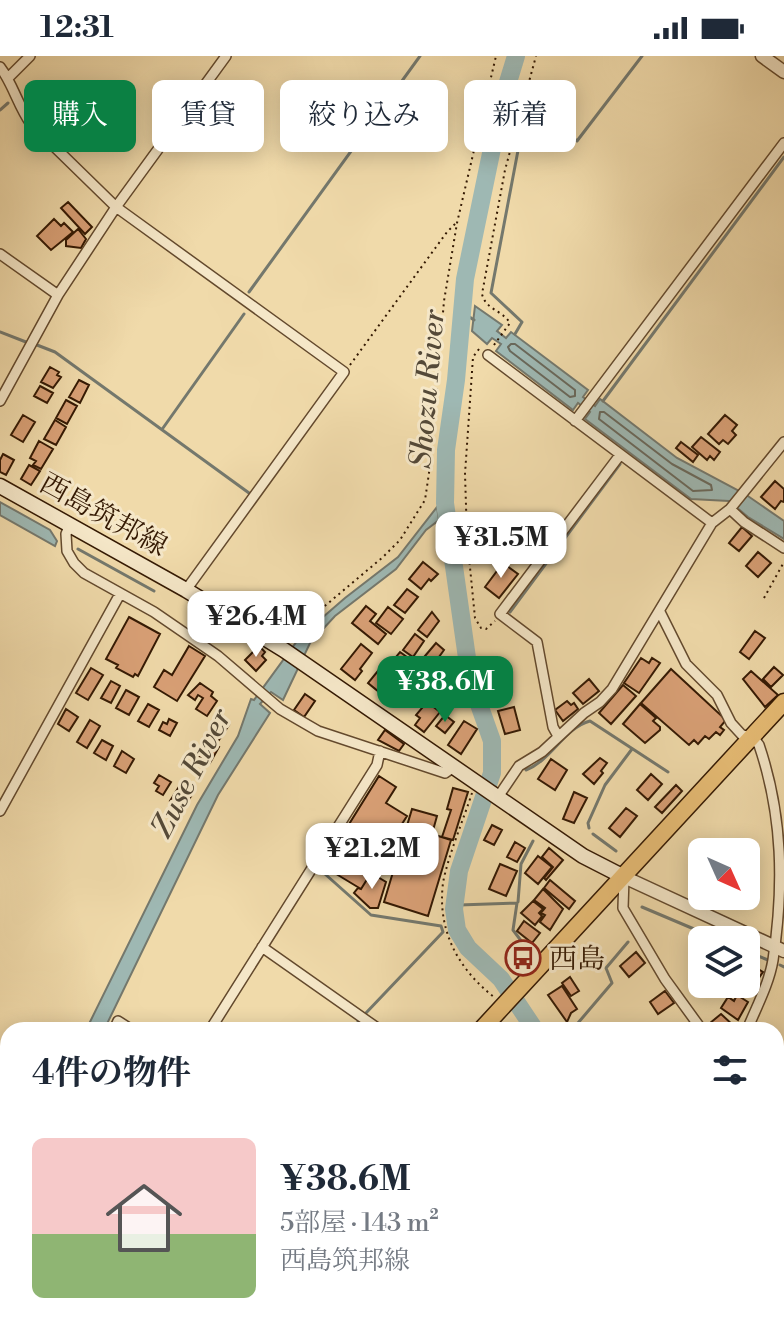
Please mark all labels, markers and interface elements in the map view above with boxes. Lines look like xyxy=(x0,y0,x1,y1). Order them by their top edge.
text: 12:31 xyxy=(40,9,114,47)
chip: 購入 xyxy=(24,80,136,152)
chip: 賃貸 xyxy=(152,80,264,152)
chip: 絞り込み xyxy=(280,80,448,152)
chip: 新着 xyxy=(464,80,576,152)
water label: Shozu River xyxy=(402,307,454,470)
street label: 西島筑邦線 xyxy=(34,466,173,565)
pin: ¥31.5M xyxy=(436,512,566,580)
text: ¥31.5M xyxy=(454,522,548,554)
pin: ¥26.4M xyxy=(191,591,321,659)
text: ¥26.4M xyxy=(205,601,307,633)
pin: ¥38.6M xyxy=(380,656,510,724)
text: ¥38.6M xyxy=(395,666,495,698)
water label: Zuse River xyxy=(143,701,241,845)
pin: ¥21.2M xyxy=(307,823,437,891)
text: ¥21.2M xyxy=(324,833,420,865)
north arrow xyxy=(688,838,760,910)
map controls xyxy=(688,838,760,998)
button: layers xyxy=(688,926,760,998)
bus stop icon: 西島 xyxy=(504,939,542,977)
place label: 西島 xyxy=(549,942,605,977)
icon: filters xyxy=(708,1048,752,1092)
text: 4件の物件 xyxy=(32,1053,191,1095)
text: ¥38.6M xyxy=(280,1159,410,1201)
icon: home xyxy=(96,1170,192,1266)
text: 5部屋 · 143 m² xyxy=(280,1207,439,1239)
text: 西島筑邦線 xyxy=(280,1245,410,1277)

